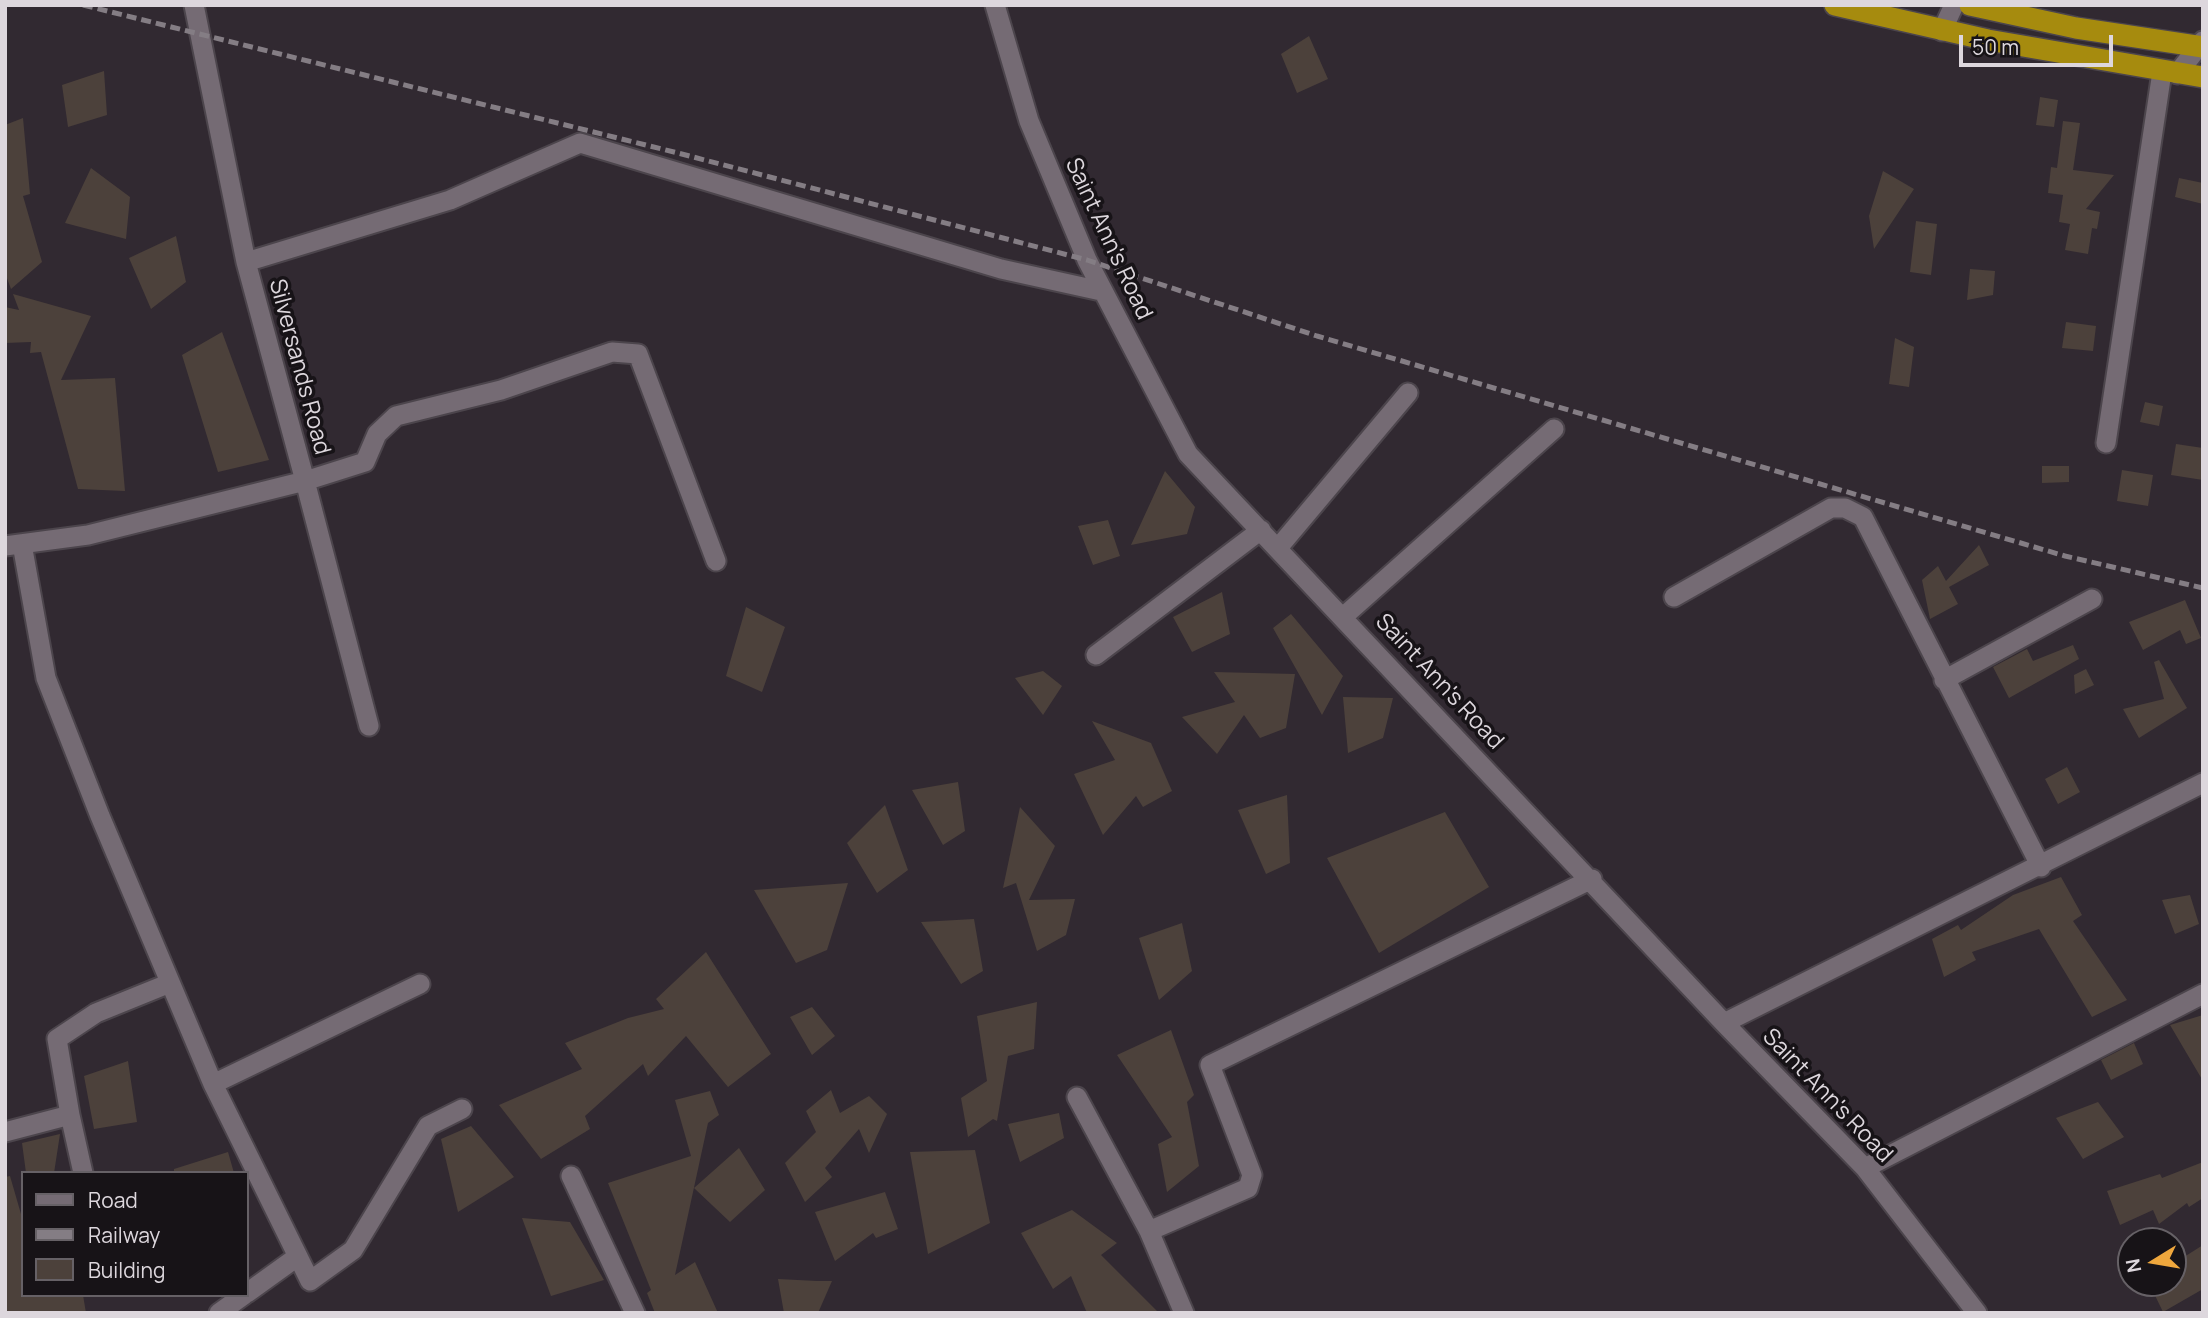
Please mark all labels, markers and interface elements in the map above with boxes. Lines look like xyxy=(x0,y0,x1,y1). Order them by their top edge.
scale bar xyxy=(1963,21,2117,65)
text: 50 m xyxy=(1972,33,2019,61)
street label: Saint Ann's Road xyxy=(1059,154,1157,324)
street label: Silversands Road xyxy=(262,276,336,458)
street label: Saint Ann's Road xyxy=(1369,609,1509,755)
street label: Saint Ann's Road xyxy=(1756,1023,1898,1169)
legend xyxy=(21,1171,248,1297)
text: Road xyxy=(88,1186,138,1214)
text: Railway xyxy=(88,1221,160,1249)
north arrow xyxy=(2117,1227,2187,1297)
text: Building xyxy=(88,1256,165,1284)
text: N xyxy=(2119,1256,2147,1275)

